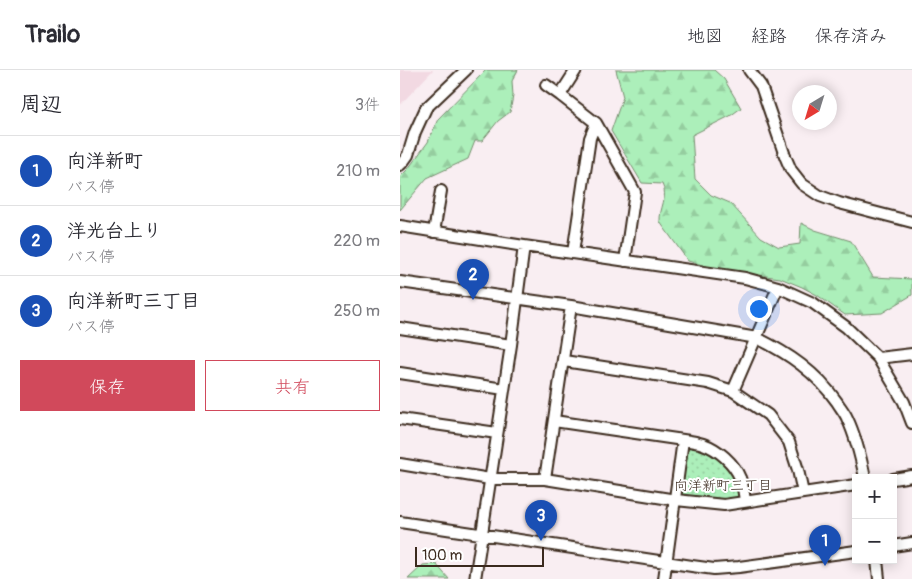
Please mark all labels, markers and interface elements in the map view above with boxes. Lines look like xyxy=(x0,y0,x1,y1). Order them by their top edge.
text: Trailo xyxy=(25,20,80,49)
text: 地図 xyxy=(687,25,723,48)
text: 経路 xyxy=(751,25,787,48)
text: 保存済み xyxy=(815,25,887,48)
north arrow xyxy=(792,85,837,130)
text: 周辺 xyxy=(20,91,62,118)
text: 3件 xyxy=(355,95,380,115)
text: 向洋新町 xyxy=(67,149,143,173)
text: 1 xyxy=(33,161,39,181)
text: 210 m xyxy=(336,161,380,181)
text: バス停 xyxy=(67,177,115,197)
text: 洋光台上り xyxy=(67,219,162,243)
text: 2 xyxy=(32,231,40,251)
text: 220 m xyxy=(334,231,380,251)
text: バス停 xyxy=(67,247,115,267)
pin: 2 xyxy=(457,259,489,300)
text: 向洋新町三丁目 xyxy=(67,289,200,313)
your location xyxy=(746,296,772,322)
text: 3 xyxy=(32,301,40,321)
text: 250 m xyxy=(334,301,380,321)
text: バス停 xyxy=(67,317,115,337)
button: 保存 xyxy=(20,360,195,411)
button: 共有 xyxy=(205,360,380,411)
map controls xyxy=(852,474,897,564)
button: + xyxy=(852,474,897,519)
district label: 向洋新町三丁目 xyxy=(674,477,772,494)
pin: 3 xyxy=(525,500,557,541)
button: − xyxy=(852,519,897,564)
pin: 1 xyxy=(809,525,841,566)
scale bar xyxy=(415,544,544,567)
text: 100 m xyxy=(422,547,462,564)

